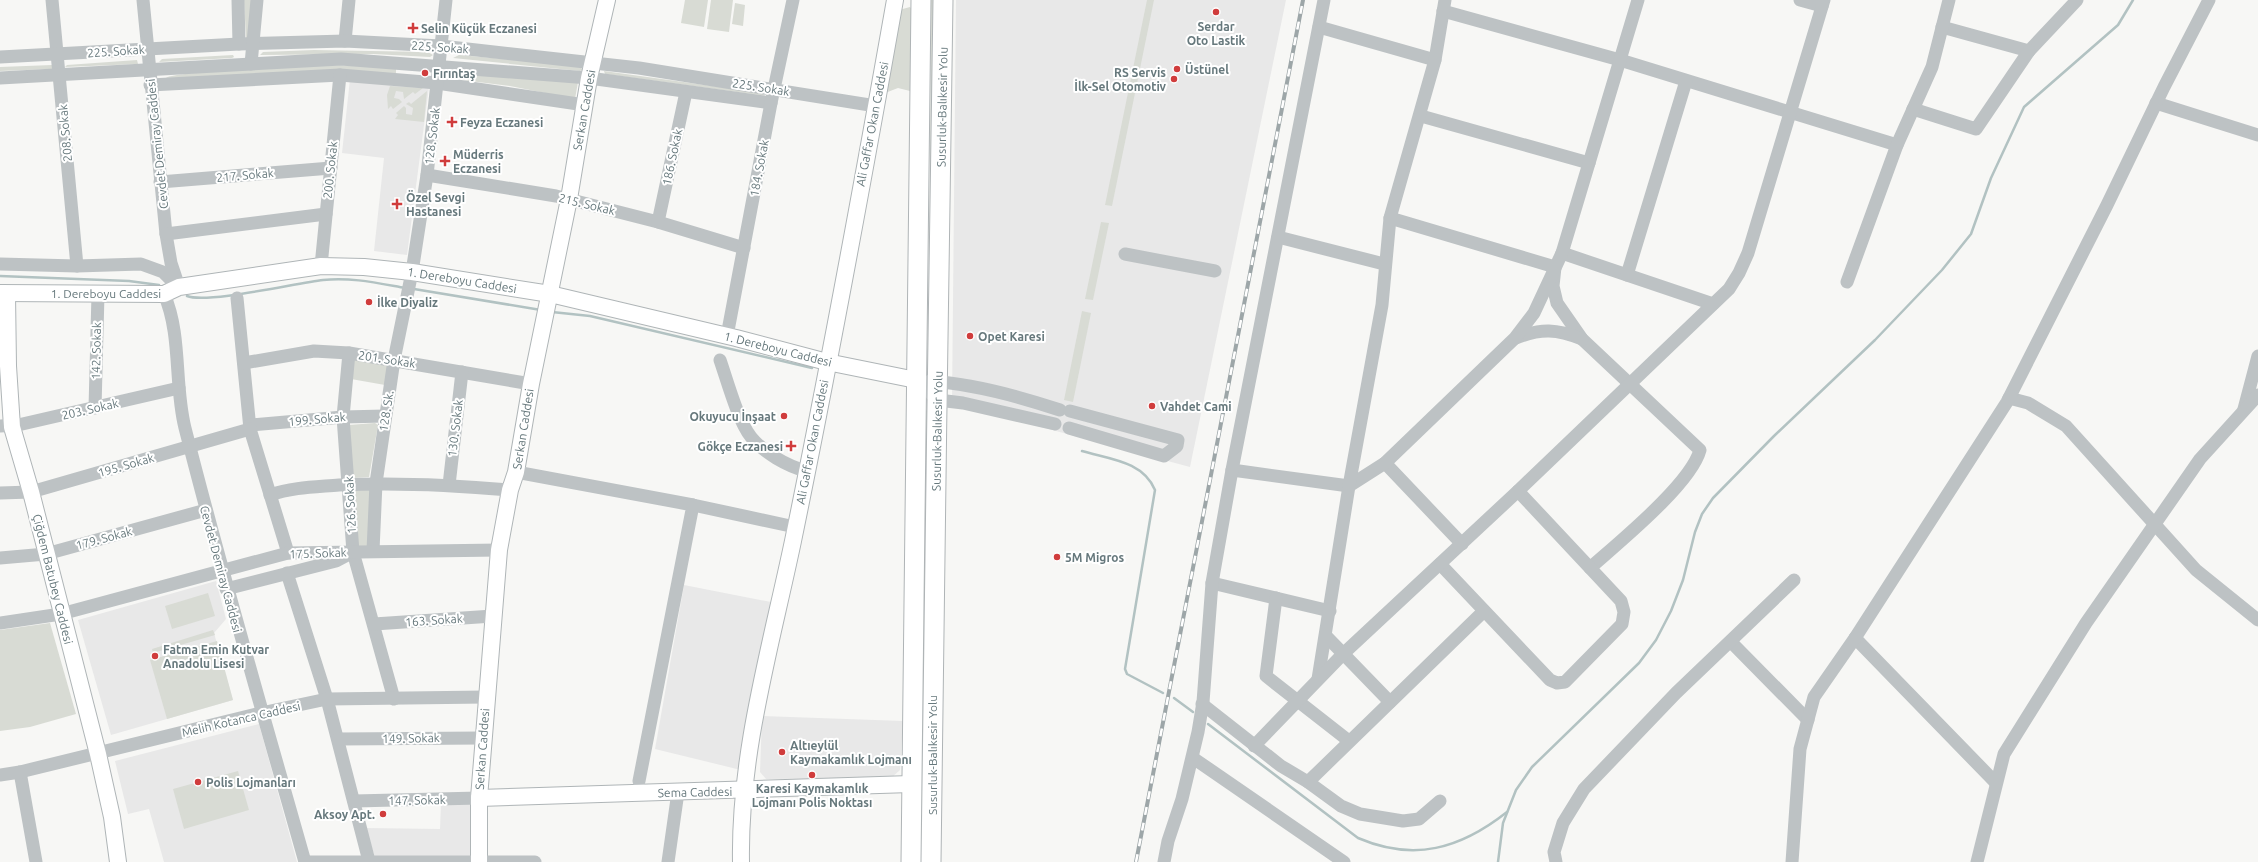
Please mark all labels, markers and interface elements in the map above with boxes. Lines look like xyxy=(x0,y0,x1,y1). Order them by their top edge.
marker: Serdar Oto Lastik xyxy=(1211,7,1221,17)
place label: Serdar Oto Lastik xyxy=(1187,20,1246,47)
place label: Selin Küçük Eczanesi xyxy=(421,22,537,37)
marker: Selin Küçük Eczanesi xyxy=(408,23,418,33)
street label: 225. Sokak xyxy=(411,39,469,55)
street label: 225. Sokak xyxy=(87,43,145,59)
street label: Susurluk-Balıkesir Yolu xyxy=(934,47,950,167)
street label: Ali Gaffar Okan Caddesi xyxy=(854,60,890,187)
place label: Üstünel xyxy=(1185,62,1229,76)
marker: Üstünel xyxy=(1172,64,1182,74)
place label: RS Servis İlk-Sel Otomotiv xyxy=(1074,66,1167,93)
place label: Fırıntaş xyxy=(433,67,476,82)
marker: Fırıntaş xyxy=(420,68,430,78)
street label: Serkan Caddesi xyxy=(571,69,597,151)
marker: RS Servis İlk-Sel Otomotiv xyxy=(1169,74,1179,84)
street label: 225. Sokak xyxy=(732,76,790,98)
street label: Cevdet Demiray Caddesi xyxy=(144,78,170,210)
street label: 208. Sokak xyxy=(56,104,74,162)
street label: 128. Sokak xyxy=(422,107,442,165)
place label: Feyza Eczanesi xyxy=(460,116,543,129)
marker: Feyza Eczanesi xyxy=(447,117,457,127)
street label: 186. Sokak xyxy=(660,127,684,187)
street label: 184. Sokak xyxy=(747,138,771,198)
street label: 200. Sokak xyxy=(321,141,339,199)
place label: Müderris Eczanesi xyxy=(453,148,504,175)
marker: Müderris Eczanesi xyxy=(440,156,450,166)
street label: 217. Sokak xyxy=(216,166,274,184)
place label: Özel Sevgi Hastanesi xyxy=(406,190,465,218)
street label: 215. Sokak xyxy=(557,191,617,217)
marker: Özel Sevgi Hastanesi xyxy=(391,198,403,210)
street label: 1. Dereboyu Caddesi xyxy=(406,265,518,295)
street label: 1. Dereboyu Caddesi xyxy=(51,287,161,300)
place label: İlke Diyaliz xyxy=(377,295,438,309)
marker: İlke Diyaliz xyxy=(364,297,374,307)
street label: 142. Sokak xyxy=(89,322,103,380)
street label: 1. Dereboyu Caddesi xyxy=(723,329,833,369)
place label: Opet Karesi xyxy=(978,330,1045,343)
marker: Opet Karesi xyxy=(965,331,975,341)
street label: 201. Sokak xyxy=(358,348,416,370)
street label: Susurluk-Balıkesir Yolu xyxy=(929,371,945,491)
street label: Ali Gaffar Okan Caddesi xyxy=(794,378,830,505)
street label: Serkan Caddesi xyxy=(510,388,536,470)
street label: 128. Sk. xyxy=(376,390,396,432)
street label: 203. Sokak xyxy=(60,396,120,422)
street label: 130. Sokak xyxy=(445,399,465,457)
place label: Vahdet Cami xyxy=(1160,400,1232,413)
marker: Vahdet Cami xyxy=(1147,401,1157,411)
place label: Okuyucu İnşaat xyxy=(689,409,776,425)
street label: 199. Sokak xyxy=(288,410,346,428)
marker: Okuyucu İnşaat xyxy=(779,411,789,421)
place label: Gökçe Eczanesi xyxy=(698,440,783,455)
marker: Gökçe Eczanesi xyxy=(786,441,796,451)
street label: 195. Sokak xyxy=(97,451,155,479)
street label: 126. Sokak xyxy=(342,476,358,534)
street label: Cevdet Demiray Caddesi xyxy=(198,504,244,634)
street label: Çiğdem Batubey Caddesi xyxy=(31,513,76,646)
street label: 179. Sokak xyxy=(75,524,133,552)
street label: 175. Sokak xyxy=(289,545,347,561)
place label: 5M Migros xyxy=(1065,551,1124,564)
marker: 5M Migros xyxy=(1052,552,1062,562)
street label: 163. Sokak xyxy=(405,612,463,628)
place label: Fatma Emin Kutvar Anadolu Lisesi xyxy=(163,643,269,670)
marker: Fatma Emin Kutvar Anadolu Lisesi xyxy=(150,651,160,661)
street label: Susurluk-Balıkesir Yolu xyxy=(926,695,939,815)
street label: Melih Kotanca Caddesi xyxy=(180,699,302,739)
street label: Serkan Caddesi xyxy=(473,708,491,790)
street label: 149. Sokak xyxy=(382,731,440,745)
place label: Altıeylül Kaymakamlık Lojmanı xyxy=(790,739,912,766)
marker: Altıeylül Kaymakamlık Lojmanı xyxy=(777,747,787,757)
marker: Karesi Kaymakamlık Lojmanı Polis Noktası xyxy=(807,770,817,780)
place label: Polis Lojmanları xyxy=(206,776,296,789)
marker: Polis Lojmanları xyxy=(193,777,203,787)
place label: Karesi Kaymakamlık Lojmanı Polis Noktası xyxy=(752,782,872,809)
street label: Sema Caddesi xyxy=(658,785,732,799)
street label: 147. Sokak xyxy=(388,793,446,807)
place label: Aksoy Apt. xyxy=(314,808,375,821)
marker: Aksoy Apt. xyxy=(378,809,388,819)

